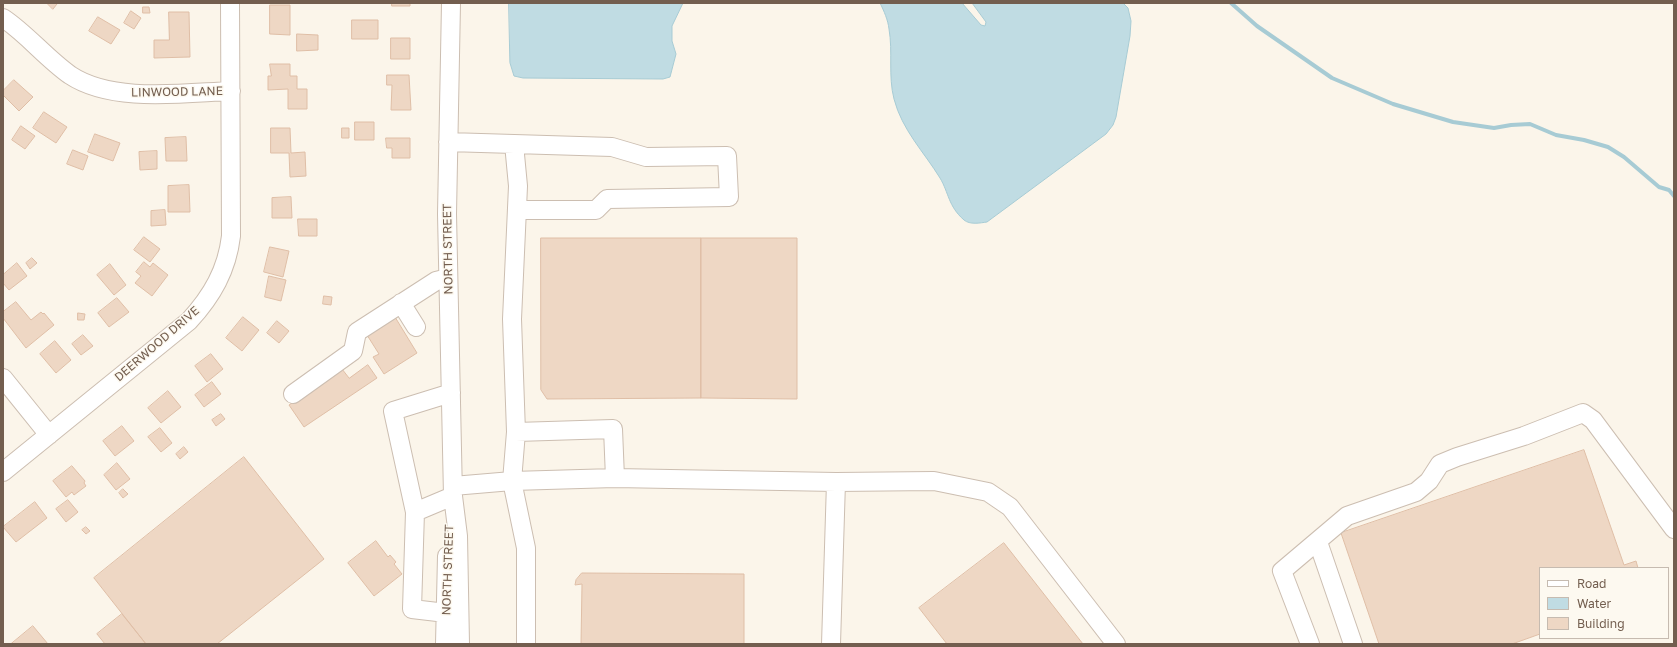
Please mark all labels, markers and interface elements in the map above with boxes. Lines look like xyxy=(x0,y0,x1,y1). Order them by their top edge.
street label: LINWOOD LANE xyxy=(131,84,223,100)
street label: NORTH STREET xyxy=(440,203,456,295)
street label: DEERWOOD DRIVE xyxy=(112,303,202,385)
street label: NORTH STREET xyxy=(439,524,457,616)
legend xyxy=(1539,567,1669,639)
text: Road xyxy=(1577,576,1606,591)
text: Water xyxy=(1577,596,1611,611)
text: Building xyxy=(1577,616,1625,631)

